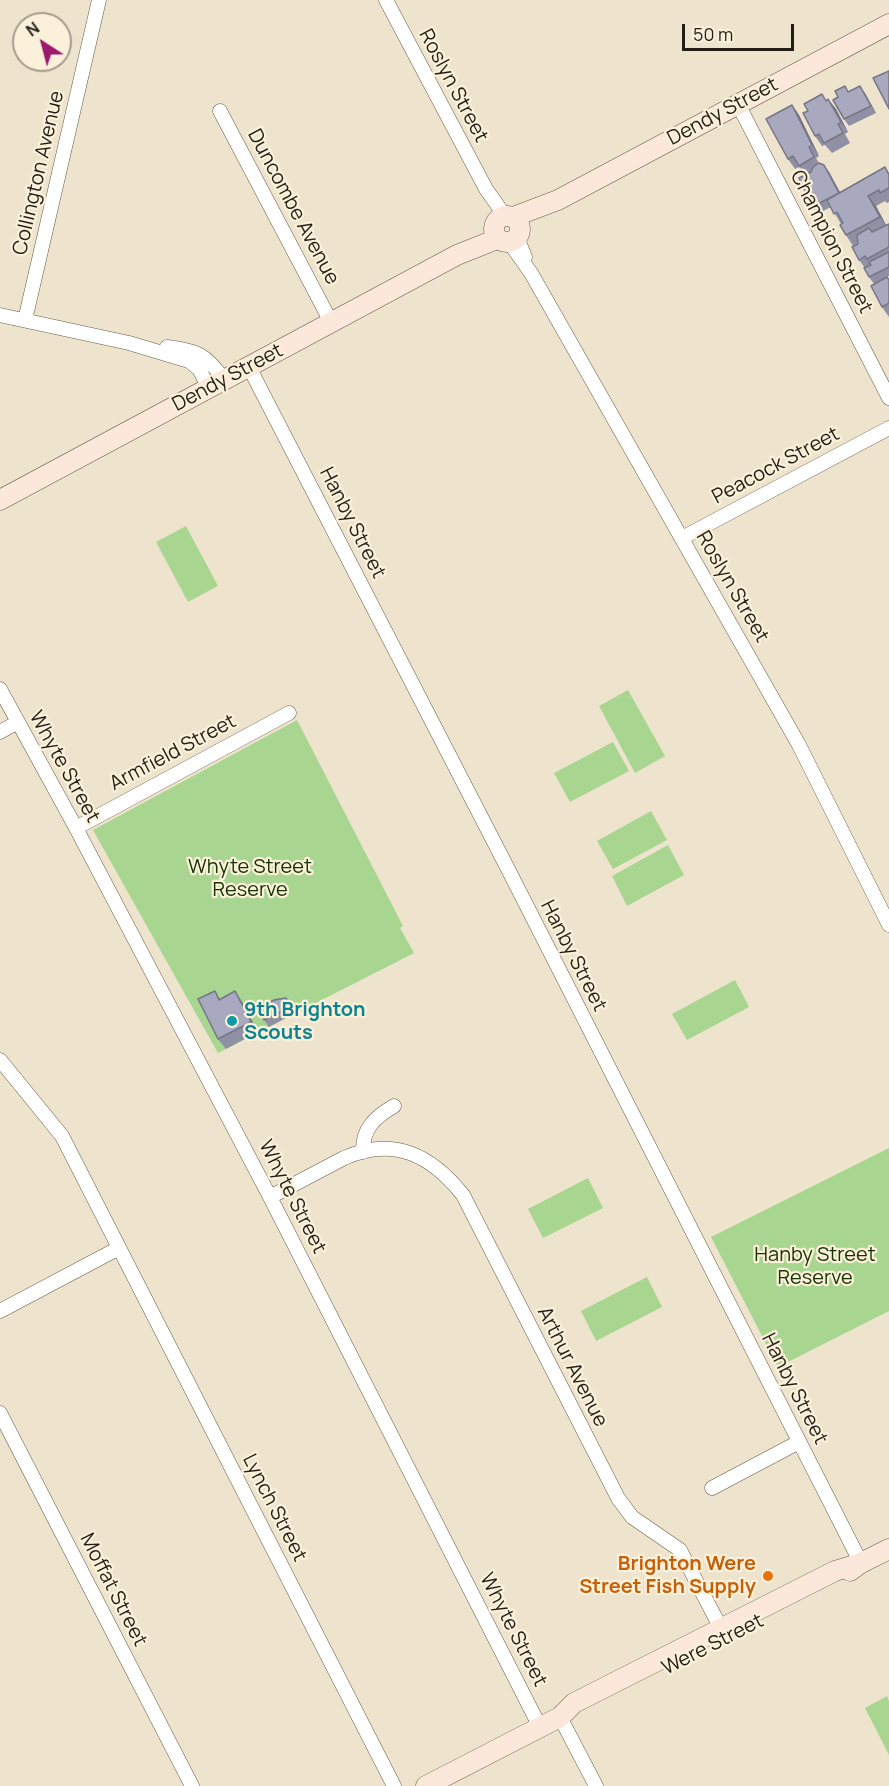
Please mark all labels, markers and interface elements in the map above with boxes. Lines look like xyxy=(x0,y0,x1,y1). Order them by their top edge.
north arrow xyxy=(12,12,72,72)
scale bar xyxy=(685,12,798,50)
text: N xyxy=(21,17,44,41)
text: 50 m xyxy=(693,22,733,46)
street label: Roslyn Street xyxy=(413,25,493,147)
street label: Dendy Street xyxy=(664,73,782,151)
street label: Collington Avenue xyxy=(8,89,70,257)
street label: Duncombe Avenue xyxy=(242,125,344,289)
street label: Champion Street xyxy=(785,167,877,317)
street label: Dendy Street xyxy=(169,339,287,417)
street label: Peacock Street xyxy=(708,422,844,510)
street label: Hanby Street xyxy=(314,464,390,582)
street label: Roslyn Street xyxy=(690,527,774,647)
street label: Whyte Street xyxy=(23,707,105,827)
street label: Armfield Street xyxy=(106,710,240,796)
park label: Whyte Street Reserve xyxy=(188,855,312,902)
street label: Hanby Street xyxy=(535,897,611,1015)
place label: 9th Brighton Scouts xyxy=(244,998,366,1045)
marker: 9th Brighton Scouts xyxy=(225,1014,239,1028)
street label: Whyte Street xyxy=(253,1136,331,1258)
park label: Hanby Street Reserve xyxy=(754,1243,876,1290)
street label: Arthur Avenue xyxy=(531,1303,613,1431)
street label: Hanby Street xyxy=(756,1330,832,1448)
street label: Lynch Street xyxy=(237,1450,311,1566)
street label: Moffat Street xyxy=(74,1530,152,1650)
place label: Brighton Were Street Fish Supply xyxy=(579,1552,756,1599)
street label: Whyte Street xyxy=(474,1569,552,1691)
marker: Brighton Were Street Fish Supply xyxy=(761,1569,775,1583)
street label: Were Street xyxy=(658,1609,768,1681)

